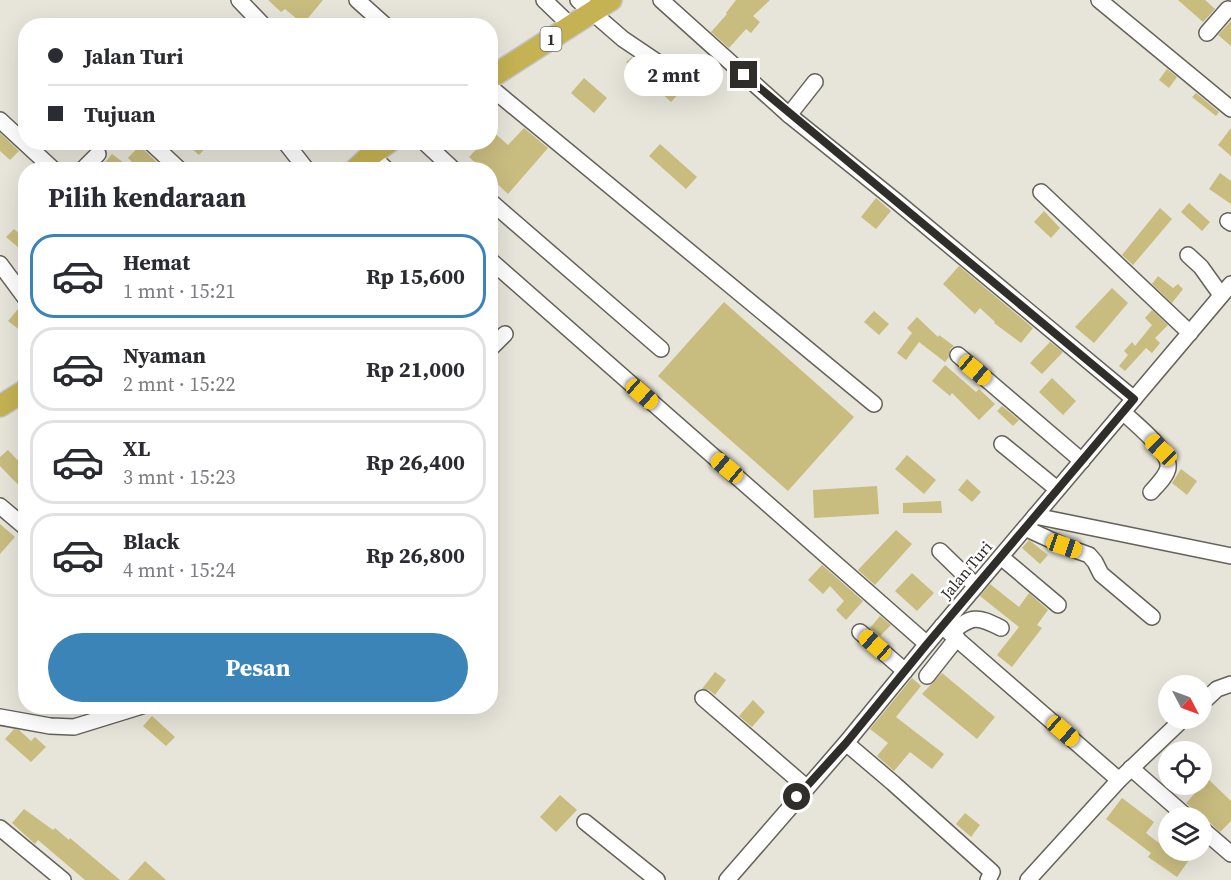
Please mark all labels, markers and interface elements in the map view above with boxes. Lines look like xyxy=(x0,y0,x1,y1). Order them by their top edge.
road number: 1 xyxy=(540,27,562,51)
text: Jalan Turi xyxy=(84,41,184,71)
callout: 2 mnt xyxy=(624,54,723,96)
text: 2 mnt xyxy=(647,61,700,89)
route end xyxy=(730,61,757,88)
text: Tujuan xyxy=(84,99,156,129)
text: Pilih kendaraan xyxy=(48,179,246,216)
text: Hemat xyxy=(123,247,190,277)
icon: car xyxy=(51,249,105,303)
text: Rp 15,600 xyxy=(366,261,465,291)
text: 1 mnt · 15:21 xyxy=(123,277,236,305)
text: Nyaman xyxy=(123,340,206,370)
icon: car xyxy=(51,342,105,396)
car xyxy=(955,352,995,388)
text: Rp 21,000 xyxy=(366,354,465,384)
text: 2 mnt · 15:22 xyxy=(123,370,236,398)
car xyxy=(623,375,661,413)
car xyxy=(1142,431,1180,469)
text: XL xyxy=(123,433,150,463)
icon: car xyxy=(51,435,105,489)
text: Rp 26,400 xyxy=(366,447,465,477)
car xyxy=(707,450,747,486)
text: 3 mnt · 15:23 xyxy=(123,463,236,491)
text: Black xyxy=(123,526,180,556)
icon: car xyxy=(51,528,105,582)
car xyxy=(1044,532,1084,560)
street label: Jalan Turi xyxy=(935,536,997,605)
text: Rp 26,800 xyxy=(366,540,465,570)
text: 4 mnt · 15:24 xyxy=(123,556,236,584)
car xyxy=(856,626,894,664)
button: Pesan xyxy=(48,633,468,702)
north arrow xyxy=(1158,675,1212,729)
map controls xyxy=(1158,675,1212,861)
car xyxy=(1044,712,1082,750)
button: locate xyxy=(1158,741,1212,795)
route start xyxy=(783,783,810,810)
button: layers xyxy=(1158,807,1212,861)

